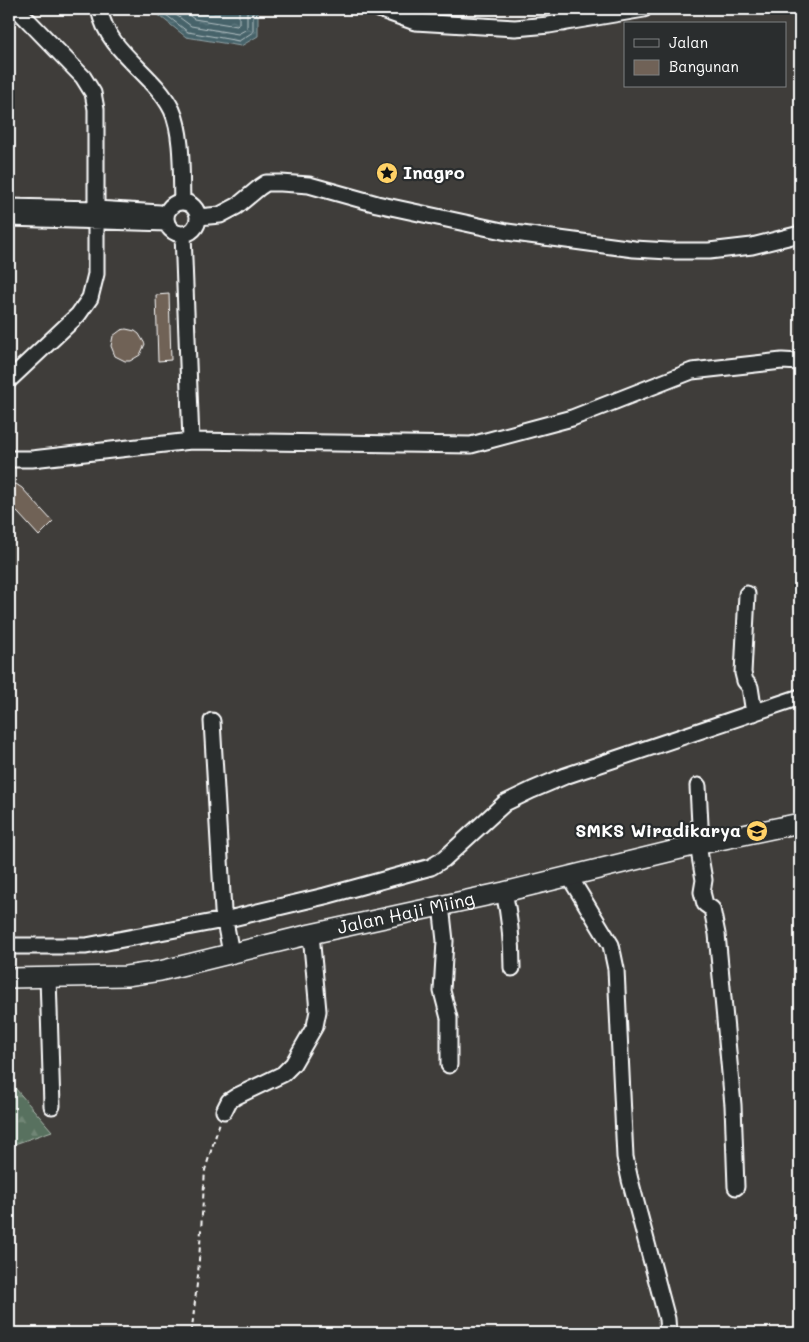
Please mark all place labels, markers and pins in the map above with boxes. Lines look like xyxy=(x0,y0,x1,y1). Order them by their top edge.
place label: Inagro xyxy=(403,160,465,184)
place icon: Inagro xyxy=(375,161,399,185)
place label: SMKS Wiradikarya xyxy=(575,818,741,842)
school or university icon: SMKS Wiradikarya xyxy=(745,819,769,843)

